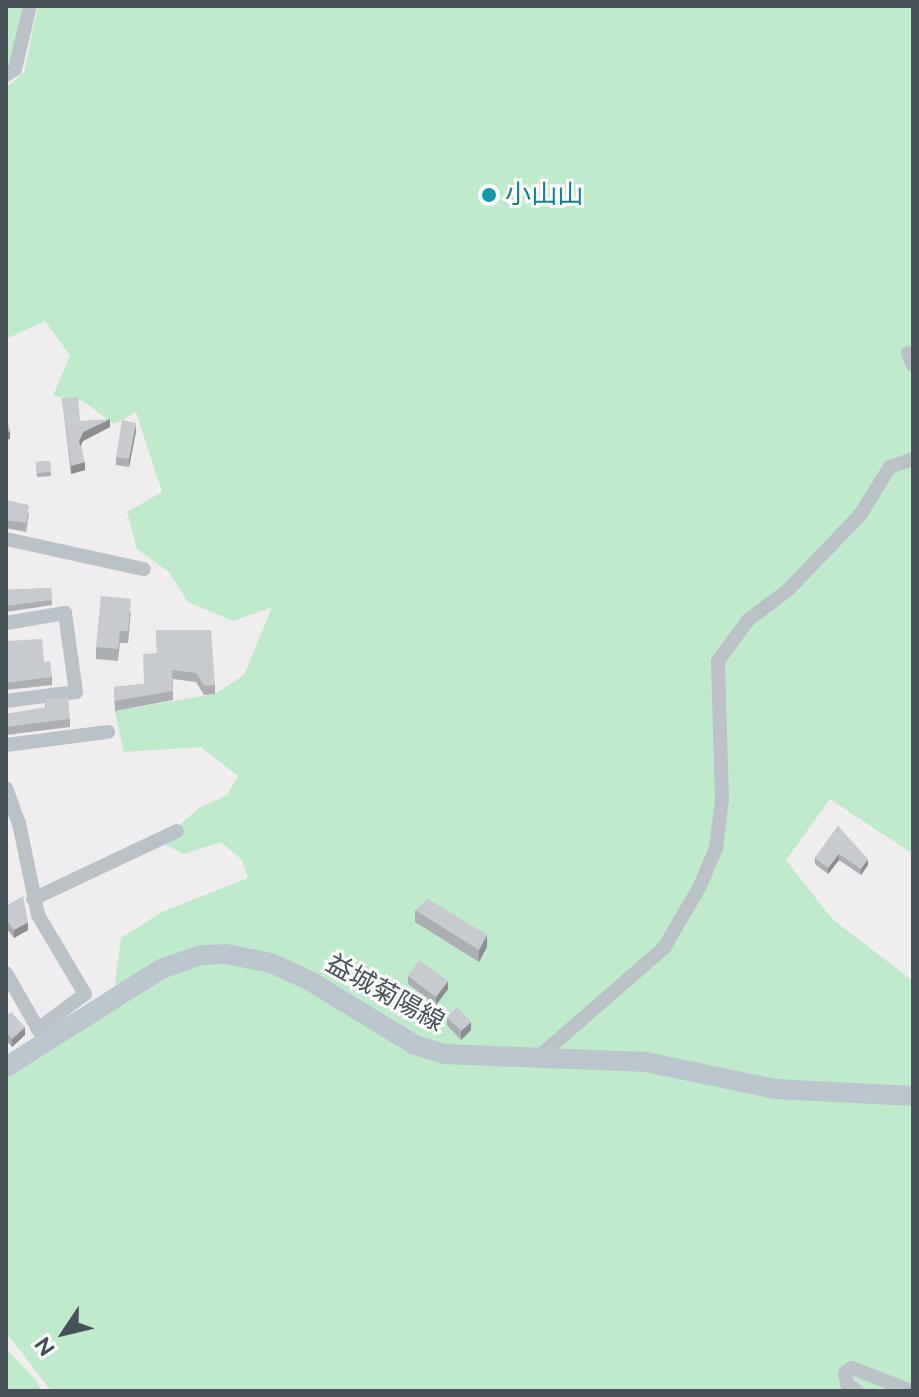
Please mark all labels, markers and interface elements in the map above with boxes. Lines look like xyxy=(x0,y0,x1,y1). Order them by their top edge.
place label: 小山山 xyxy=(505,179,583,211)
marker: 小山山 xyxy=(480,186,498,204)
street label: 益城菊陽線 xyxy=(321,948,449,1038)
north arrow xyxy=(24,1293,104,1373)
text: N xyxy=(29,1332,60,1361)

